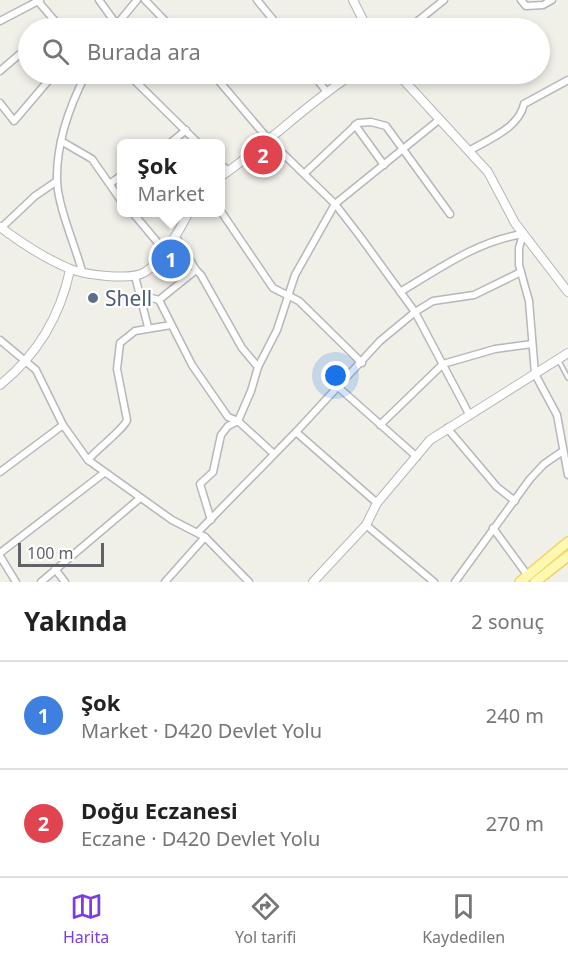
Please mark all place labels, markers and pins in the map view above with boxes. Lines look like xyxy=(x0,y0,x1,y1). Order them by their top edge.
pin: 2 xyxy=(244,132,282,178)
pin: 1 xyxy=(152,236,190,282)
place label: Shell xyxy=(105,284,152,312)
marker: Shell xyxy=(86,291,100,305)

